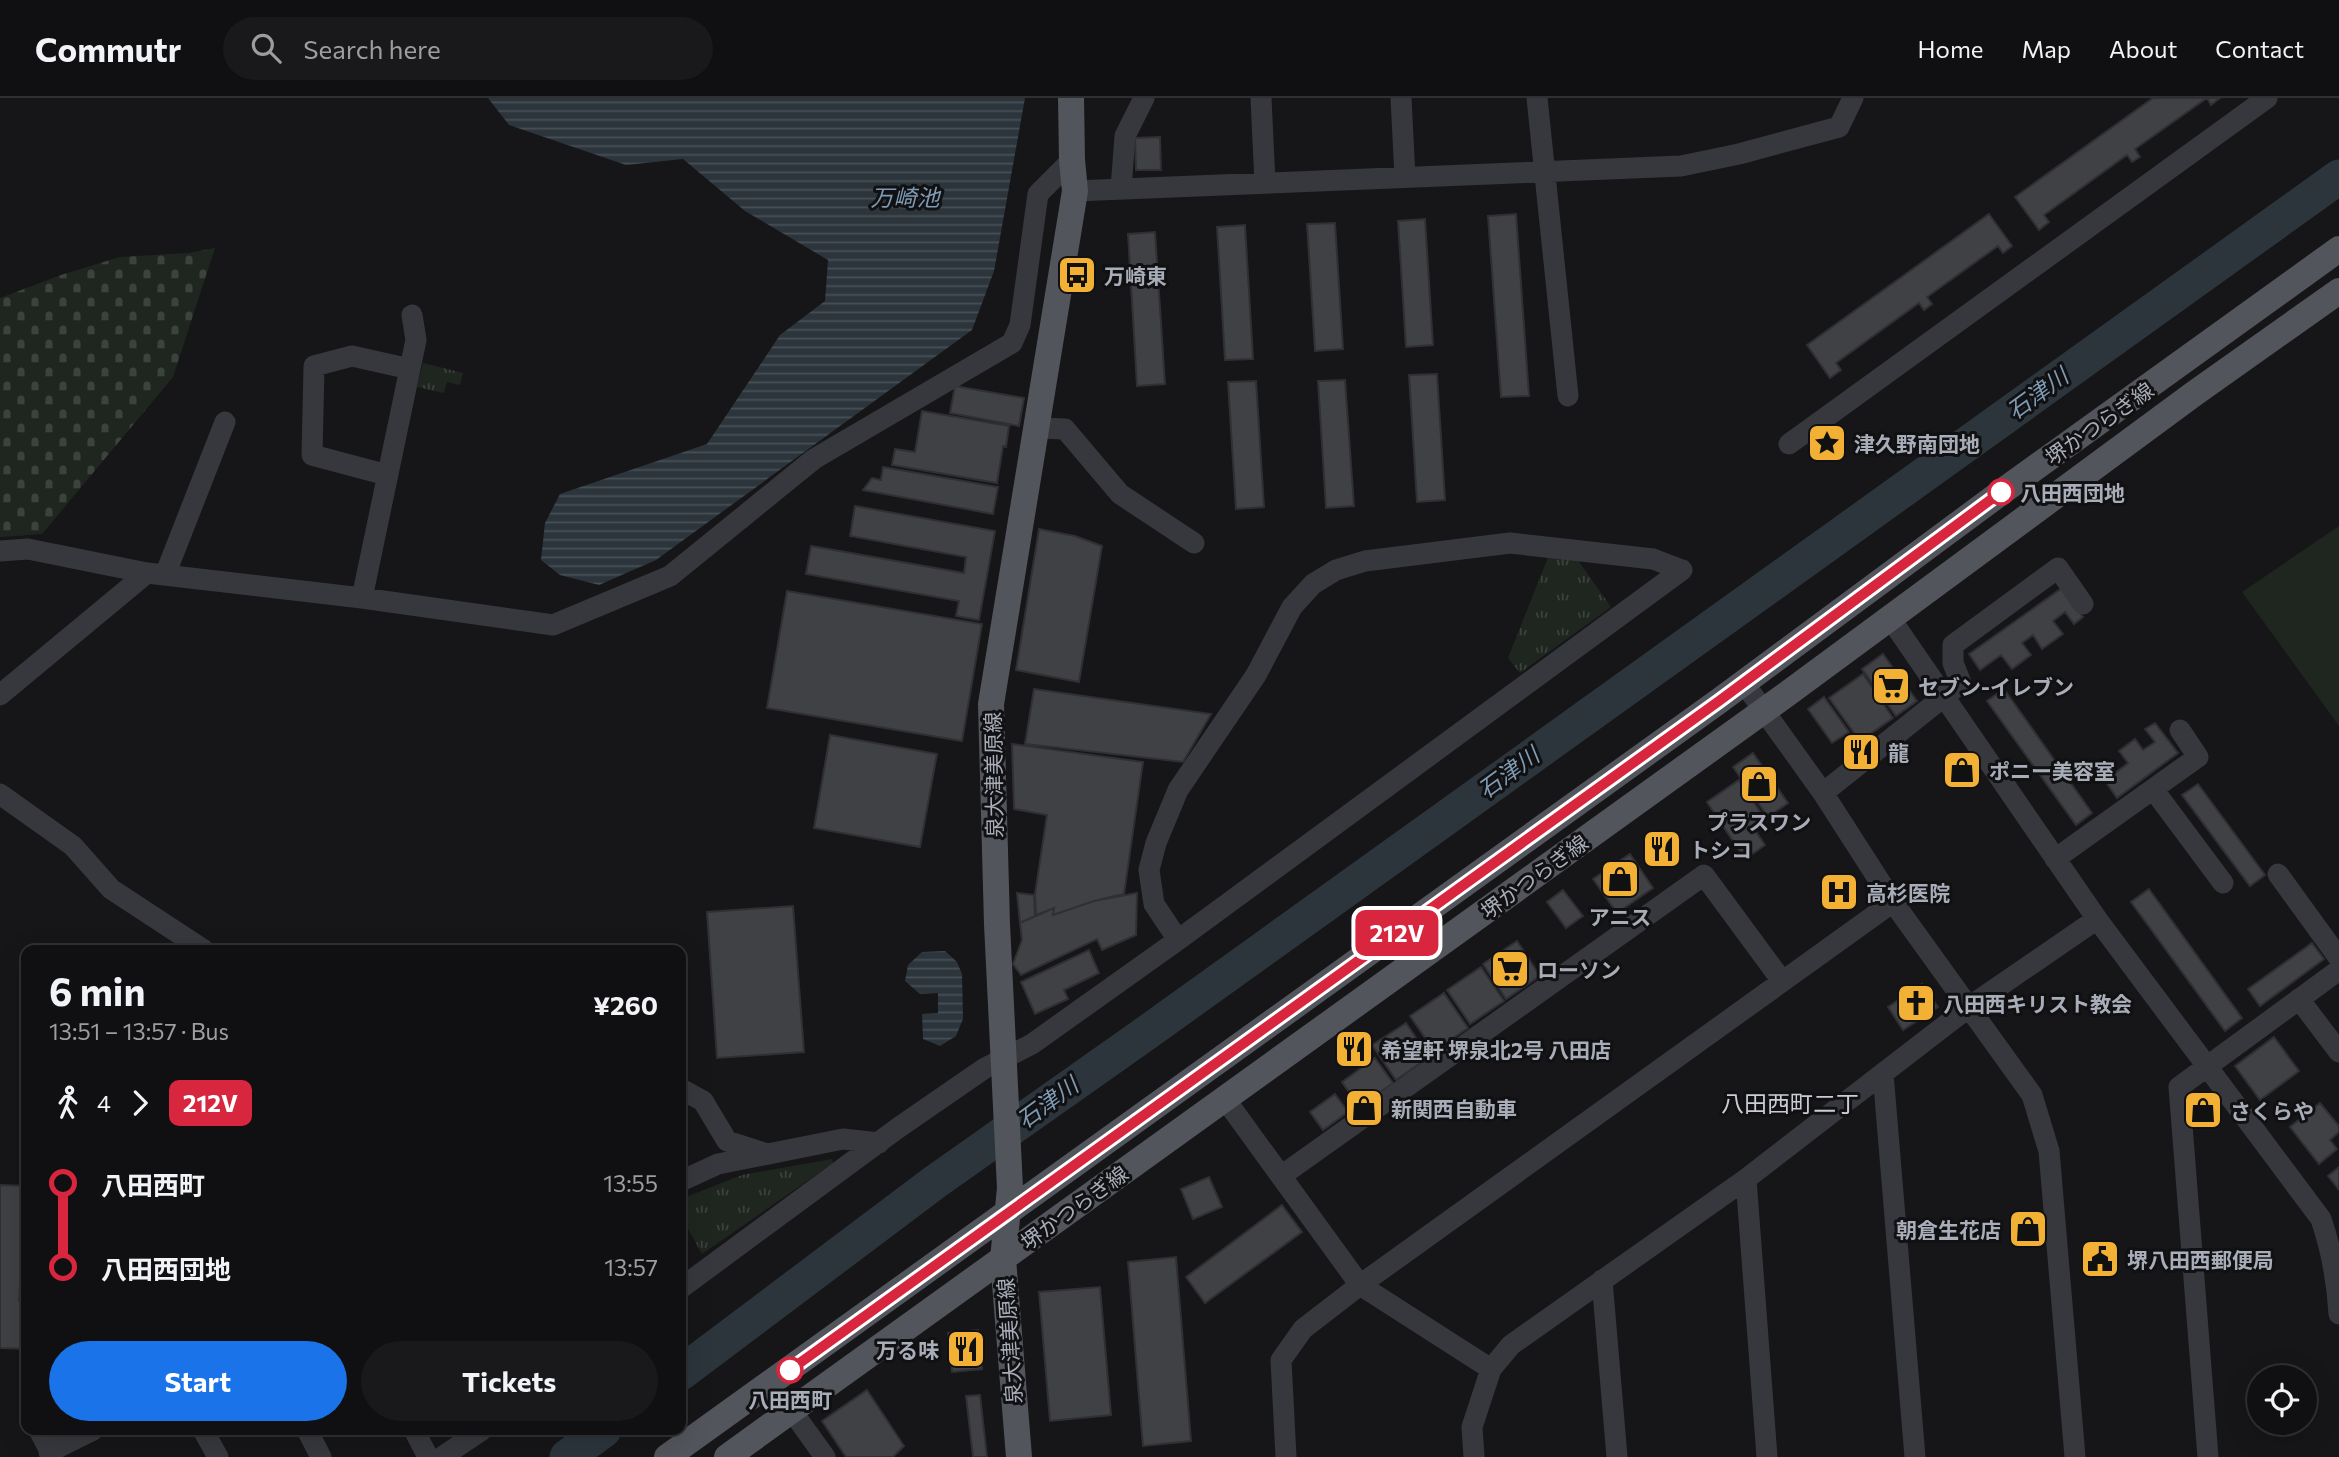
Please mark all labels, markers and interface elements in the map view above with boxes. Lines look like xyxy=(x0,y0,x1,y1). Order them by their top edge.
search box xyxy=(223,17,713,80)
text: Commutr xyxy=(35,28,181,69)
icon: search xyxy=(247,29,285,67)
text: Search here xyxy=(303,33,441,64)
text: Home xyxy=(1918,34,1984,63)
text: Map xyxy=(2022,34,2071,63)
text: About xyxy=(2109,34,2177,63)
text: Contact xyxy=(2215,34,2304,63)
water label: 万崎池 xyxy=(871,183,942,211)
bus stop icon: 万崎東 xyxy=(1056,254,1098,296)
place label: 万崎東 xyxy=(1104,263,1167,288)
water label: 石津川 xyxy=(2001,360,2076,425)
street label: 堺かつらぎ線 xyxy=(2040,377,2158,469)
place icon: 津久野南団地 xyxy=(1806,422,1848,464)
place label: 津久野南団地 xyxy=(1854,431,1980,456)
marker: 八田西団地 xyxy=(1988,479,2014,505)
place label: 八田西団地 xyxy=(2020,480,2125,505)
supermarket icon: セブン-イレブン xyxy=(1870,665,1912,707)
place label: セブン-イレブン xyxy=(1918,674,2074,699)
street label: 泉大津美原線 xyxy=(979,712,1007,838)
restaurant icon: 龍 xyxy=(1840,731,1882,773)
water label: 石津川 xyxy=(1472,739,1547,804)
place label: 龍 xyxy=(1888,740,1909,765)
shop icon: ポニー美容室 xyxy=(1941,749,1983,791)
place label: ポニー美容室 xyxy=(1989,758,2115,783)
shop icon: プラスワン xyxy=(1738,763,1780,805)
place label: プラスワン xyxy=(1707,809,1811,834)
restaurant icon: トシコ xyxy=(1641,828,1683,870)
street label: 堺かつらぎ線 xyxy=(1476,829,1592,923)
place label: トシコ xyxy=(1689,837,1752,862)
shop icon: アニス xyxy=(1599,858,1641,900)
hospital icon: 高杉医院 xyxy=(1818,871,1860,913)
place label: 高杉医院 xyxy=(1866,880,1950,905)
place label: アニス xyxy=(1589,904,1651,929)
line badge: 212V xyxy=(1348,910,1446,956)
text: 212V xyxy=(1369,918,1425,947)
supermarket icon: ローソン xyxy=(1489,948,1531,990)
place label: ローソン xyxy=(1537,957,1621,982)
text: 6 min xyxy=(49,967,145,1014)
church icon: 八田西キリスト教会 xyxy=(1895,982,1937,1024)
text: ¥260 xyxy=(593,989,658,1020)
place label: 八田西キリスト教会 xyxy=(1943,991,2132,1016)
text: 13:51 – 13:57 · Bus xyxy=(49,1017,229,1045)
restaurant icon: 希望軒 堺泉北2号 八田店 xyxy=(1333,1028,1375,1070)
place label: 希望軒 堺泉北2号 八田店 xyxy=(1381,1037,1611,1062)
water label: 石津川 xyxy=(1011,1069,1086,1134)
icon: walk xyxy=(49,1084,87,1122)
icon: forward xyxy=(121,1084,159,1122)
shop icon: 新関西自動車 xyxy=(1343,1087,1385,1129)
text: 212V xyxy=(183,1088,238,1117)
text: 4 xyxy=(97,1089,111,1117)
district label: 八田西町二丁 xyxy=(1721,1089,1859,1117)
shop icon: さくらや xyxy=(2182,1089,2224,1131)
place label: 新関西自動車 xyxy=(1391,1096,1517,1121)
place label: さくらや xyxy=(2230,1098,2314,1123)
street label: 堺かつらぎ線 xyxy=(1016,1160,1132,1254)
text: 八田西町 xyxy=(101,1169,205,1200)
text: 13:55 xyxy=(603,1169,658,1197)
shop icon: 朝倉生花店 xyxy=(2007,1208,2049,1250)
place label: 朝倉生花店 xyxy=(1896,1217,2001,1242)
public building icon: 堺八田西郵便局 xyxy=(2079,1238,2121,1280)
place label: 堺八田西郵便局 xyxy=(2127,1247,2274,1272)
text: 八田西団地 xyxy=(101,1253,231,1284)
text: 13:57 xyxy=(604,1253,658,1281)
street label: 泉大津美原線 xyxy=(992,1277,1026,1405)
restaurant icon: 万る味 xyxy=(945,1328,987,1370)
place label: 万る味 xyxy=(876,1337,939,1362)
button: Start xyxy=(49,1341,347,1421)
button: Tickets xyxy=(361,1341,658,1421)
marker: 八田西町 xyxy=(777,1357,803,1383)
map controls xyxy=(2247,1365,2317,1435)
button: locate xyxy=(2247,1365,2317,1435)
place label: 八田西町 xyxy=(748,1387,832,1412)

